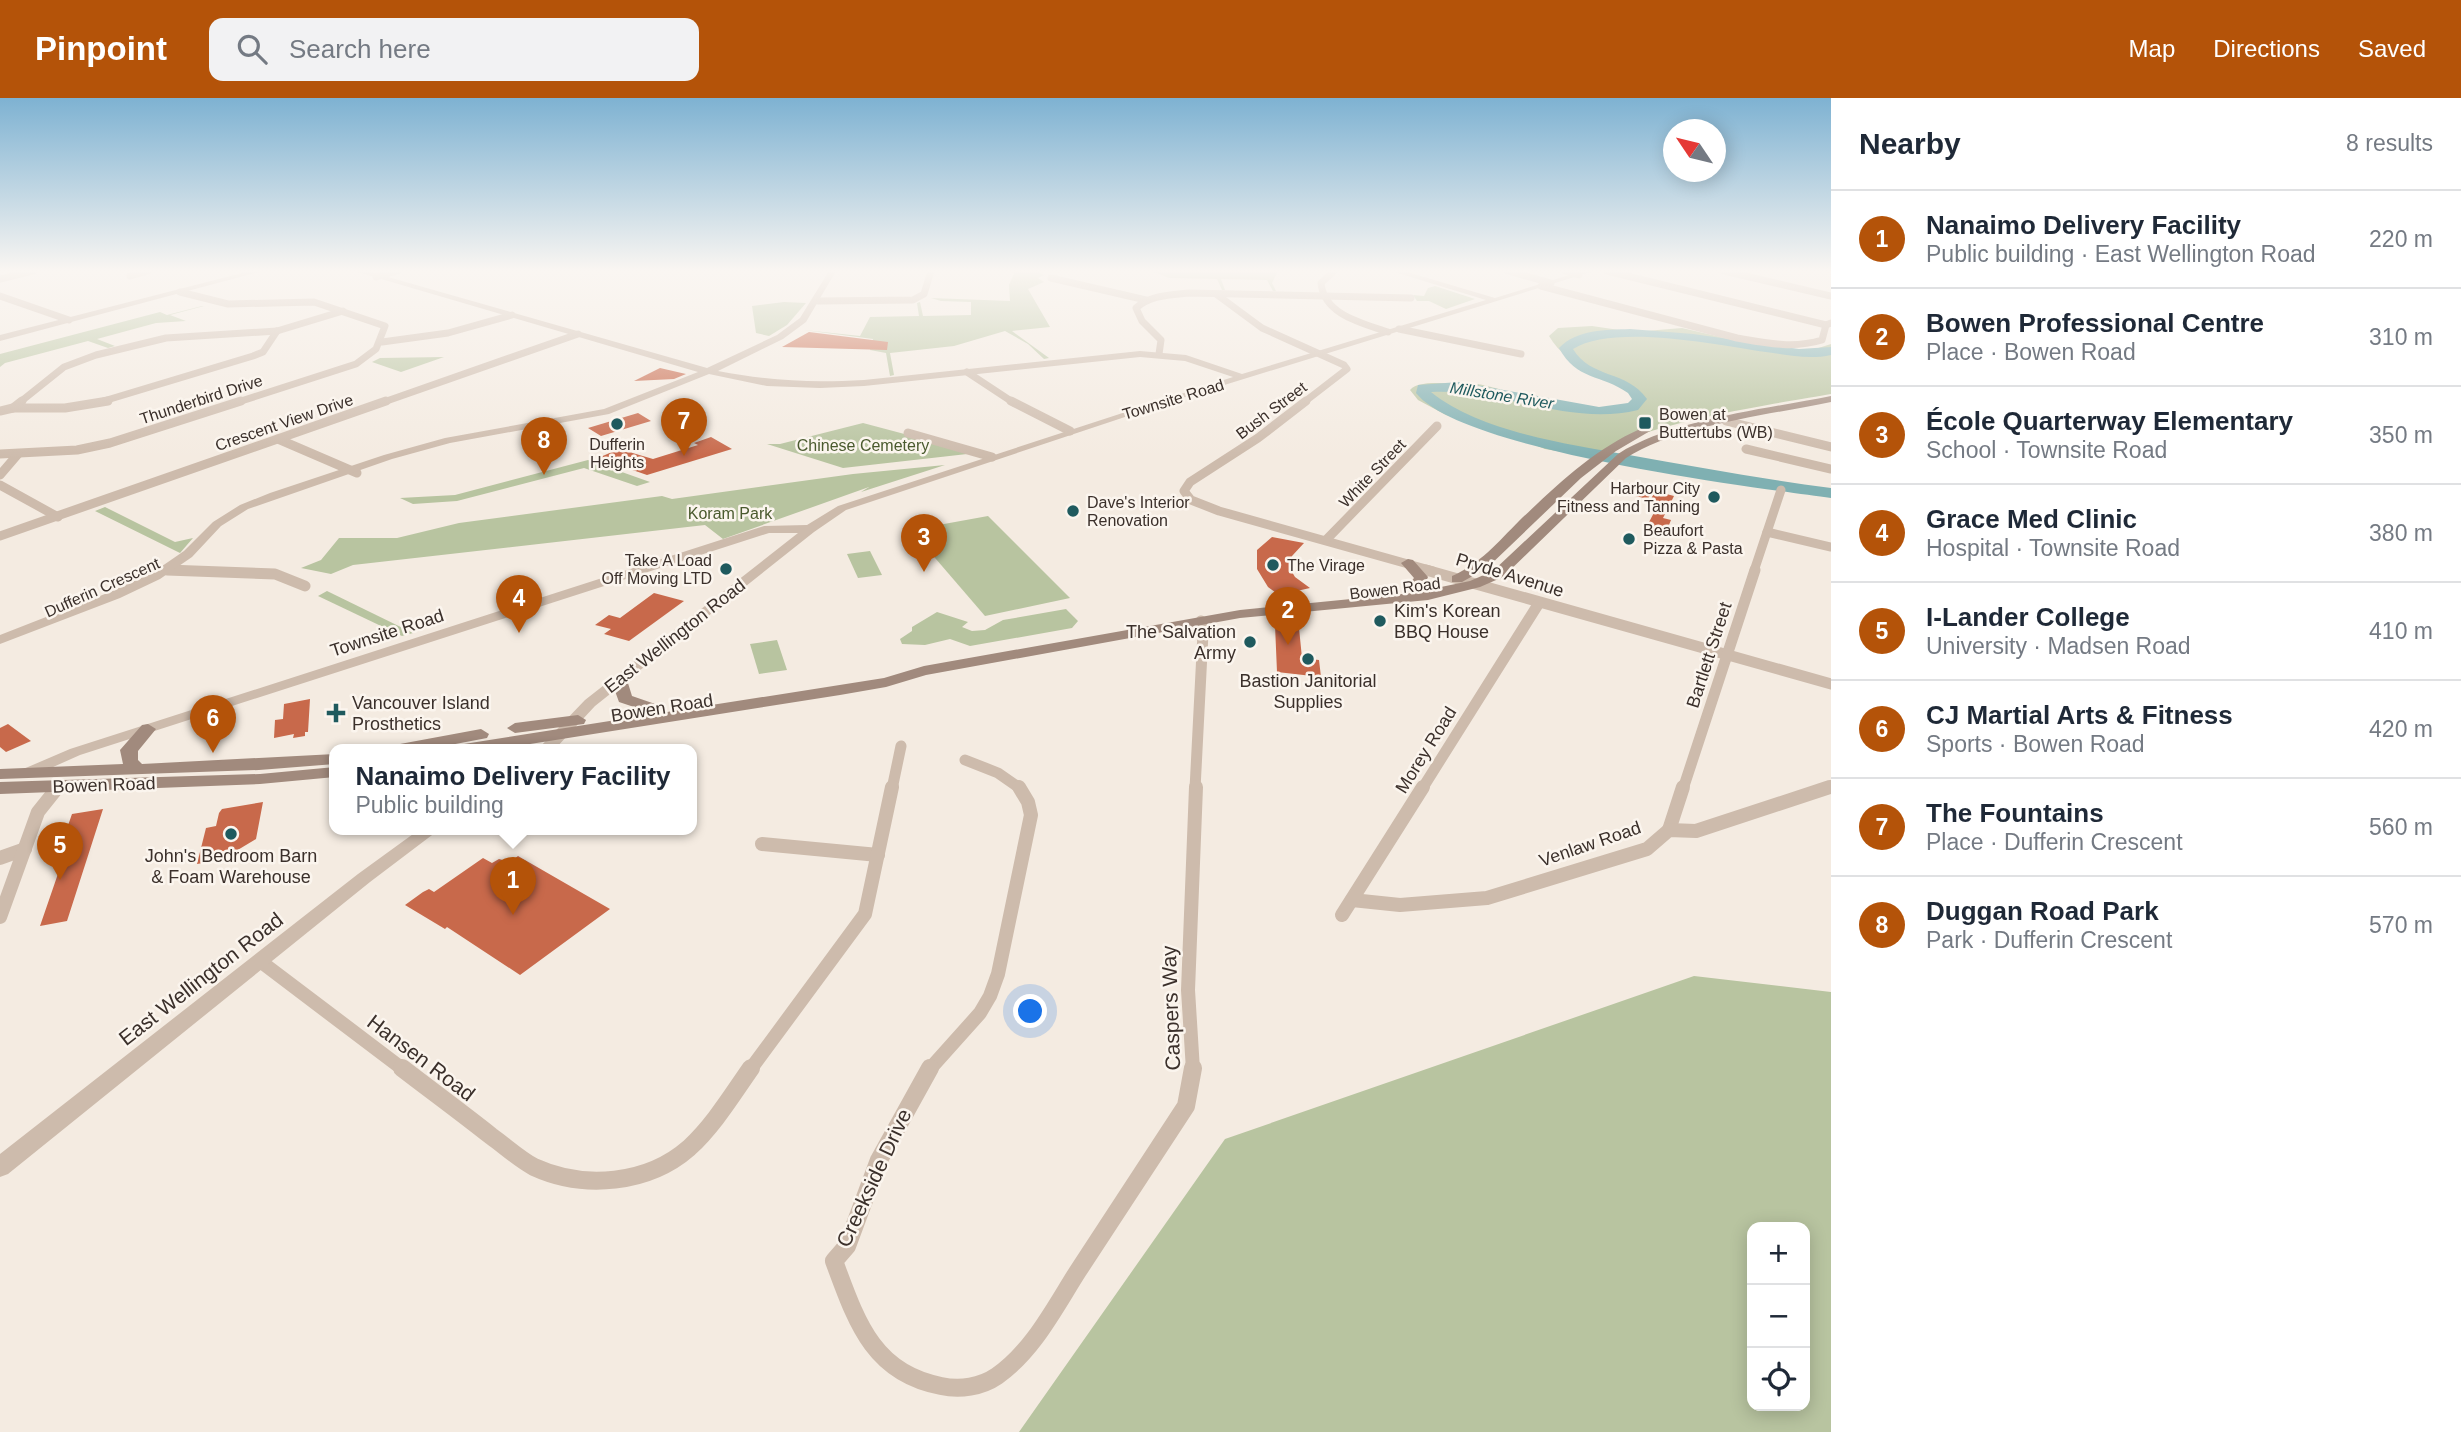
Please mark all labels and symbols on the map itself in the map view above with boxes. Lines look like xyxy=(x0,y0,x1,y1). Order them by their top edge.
north arrow xyxy=(1663,119,1726,182)
street label: Thunderbird Drive xyxy=(138,372,265,427)
street label: Townsite Road xyxy=(1120,376,1226,423)
street label: Bush Street xyxy=(1233,378,1310,442)
water label: Millstone River xyxy=(1449,379,1556,412)
street label: Crescent View Drive xyxy=(213,391,355,454)
pin: 7 xyxy=(661,398,707,456)
place label: Bowen at Buttertubs (WB) xyxy=(1659,406,1773,441)
marker: Bowen at Buttertubs (WB) xyxy=(1637,415,1653,431)
marker: Dufferin Heights xyxy=(609,416,625,432)
pin: 8 xyxy=(521,417,567,475)
street label: White Street xyxy=(1336,435,1409,511)
place label: Dufferin Heights xyxy=(589,436,645,471)
park label: Chinese Cemetery xyxy=(797,437,929,454)
place label: Harbour City Fitness and Tanning xyxy=(1557,480,1700,515)
marker: Harbour City Fitness and Tanning xyxy=(1706,489,1722,505)
place label: Dave's Interior Renovation xyxy=(1087,494,1190,529)
marker: Dave's Interior Renovation xyxy=(1065,503,1081,519)
park label: Koram Park xyxy=(688,505,773,522)
pin: 3 xyxy=(901,514,947,572)
place label: Beaufort Pizza & Pasta xyxy=(1643,522,1743,557)
marker: Beaufort Pizza & Pasta xyxy=(1621,531,1637,547)
street label: Pryde Avenue xyxy=(1454,549,1566,601)
place label: Take A Load Off Moving LTD xyxy=(601,552,712,587)
street label: Dufferin Crescent xyxy=(42,554,163,620)
marker: The Virage xyxy=(1265,557,1281,573)
place label: The Virage xyxy=(1287,557,1365,574)
marker: Take A Load Off Moving LTD xyxy=(718,561,734,577)
street label: Bowen Road xyxy=(1349,574,1442,603)
pin: 4 xyxy=(496,575,542,633)
street label: East Wellington Road xyxy=(601,575,749,697)
pin: 2 xyxy=(1265,587,1311,645)
street label: Bartlett Street xyxy=(1682,600,1736,710)
place label: Kim's Korean BBQ House xyxy=(1394,601,1500,642)
street label: Townsite Road xyxy=(328,605,446,661)
marker: Kim's Korean BBQ House xyxy=(1372,613,1388,629)
place label: The Salvation Army xyxy=(1126,622,1236,663)
marker: The Salvation Army xyxy=(1242,634,1258,650)
marker: Bastion Janitorial Supplies xyxy=(1300,651,1316,667)
place label: Bastion Janitorial Supplies xyxy=(1239,671,1377,712)
street label: Bowen Road xyxy=(610,690,714,726)
place label: Vancouver Island Prosthetics xyxy=(352,693,490,734)
pin: 6 xyxy=(190,695,236,753)
marker: Vancouver Island Prosthetics xyxy=(326,703,346,723)
street label: Morey Road xyxy=(1392,703,1460,797)
street label: Bowen Road xyxy=(52,773,156,797)
street label: Venlaw Road xyxy=(1537,817,1643,871)
pin: 5 xyxy=(37,822,83,880)
marker: John's Bedroom Barn & Foam Warehouse xyxy=(223,826,239,842)
place label: John's Bedroom Barn & Foam Warehouse xyxy=(145,846,317,887)
pin: 1 xyxy=(490,857,536,915)
street label: East Wellington Road xyxy=(114,907,287,1050)
street label: Caspers Way xyxy=(1157,945,1184,1071)
your location xyxy=(1013,994,1047,1028)
street label: Hansen Road xyxy=(363,1010,480,1105)
street label: Creekside Drive xyxy=(832,1105,916,1250)

